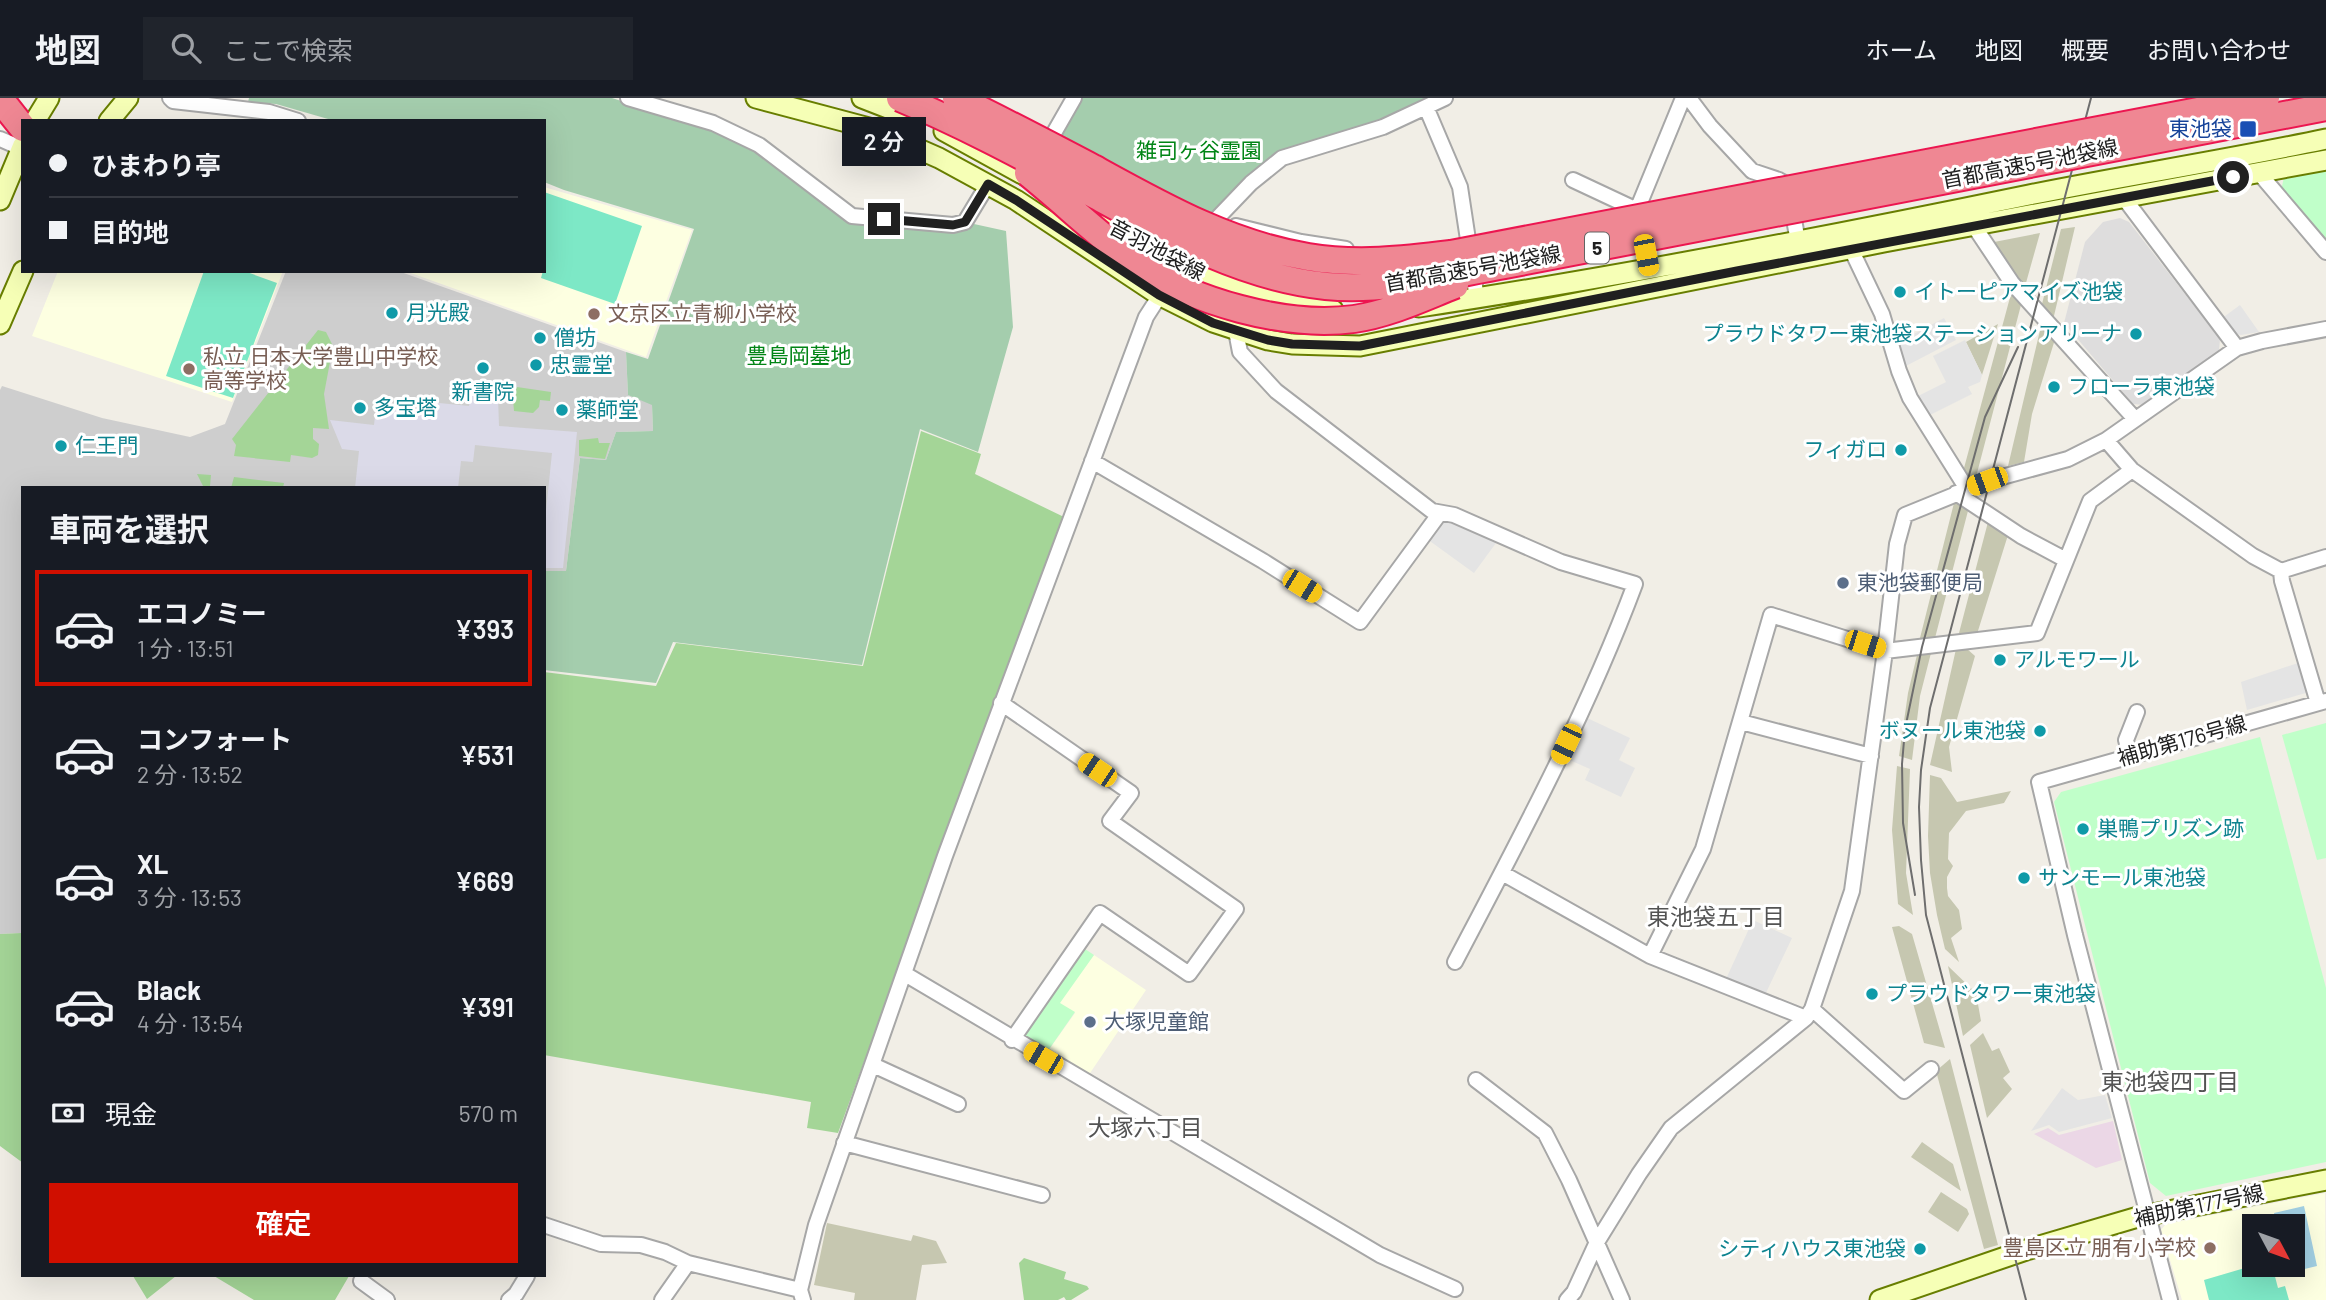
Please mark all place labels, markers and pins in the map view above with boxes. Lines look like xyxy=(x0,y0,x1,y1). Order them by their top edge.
place label: 東池袋 xyxy=(2169,115,2232,140)
marker: 東池袋 xyxy=(2238,119,2258,139)
place label: イトーピアマイズ池袋 xyxy=(1914,278,2123,303)
marker: イトーピアマイズ池袋 xyxy=(1892,284,1908,300)
place label: 月光殿 xyxy=(406,299,469,324)
place label: 文京区立青柳小学校 xyxy=(608,300,797,325)
marker: 月光殿 xyxy=(384,305,400,321)
marker: 文京区立青柳小学校 xyxy=(586,306,602,322)
place label: プラウドタワー東池袋ステーションアリーナ xyxy=(1702,320,2122,345)
place label: 僧坊 xyxy=(554,324,596,349)
marker: プラウドタワー東池袋ステーションアリーナ xyxy=(2128,326,2144,342)
marker: 僧坊 xyxy=(532,330,548,346)
place label: 私立 日本大学豊山中学校 高等学校 xyxy=(203,343,438,392)
place label: 忠霊堂 xyxy=(550,351,613,376)
marker: 忠霊堂 xyxy=(528,357,544,373)
marker: 新書院 xyxy=(475,360,491,376)
marker: 私立 日本大学豊山中学校 高等学校 xyxy=(181,361,197,377)
place label: フローラ東池袋 xyxy=(2068,373,2215,398)
place label: 新書院 xyxy=(452,378,515,403)
marker: フローラ東池袋 xyxy=(2046,379,2062,395)
place label: 多宝塔 xyxy=(374,394,437,419)
place label: 薬師堂 xyxy=(576,396,639,421)
marker: 多宝塔 xyxy=(352,400,368,416)
marker: 薬師堂 xyxy=(554,402,570,418)
place label: 仁王門 xyxy=(75,432,138,457)
place label: フィガロ xyxy=(1803,436,1887,461)
marker: 仁王門 xyxy=(53,438,69,454)
marker: フィガロ xyxy=(1893,442,1909,458)
place label: 東池袋郵便局 xyxy=(1857,569,1983,594)
marker: 東池袋郵便局 xyxy=(1835,575,1851,591)
place label: アルモワール xyxy=(2014,646,2140,671)
marker: アルモワール xyxy=(1992,652,2008,668)
place label: ボヌール東池袋 xyxy=(1879,717,2026,742)
marker: ボヌール東池袋 xyxy=(2032,723,2048,739)
place label: 巣鴨プリズン跡 xyxy=(2097,815,2244,840)
marker: 巣鴨プリズン跡 xyxy=(2075,821,2091,837)
place label: サンモール東池袋 xyxy=(2038,864,2206,889)
marker: サンモール東池袋 xyxy=(2016,870,2032,886)
place label: プラウドタワー東池袋 xyxy=(1886,980,2096,1005)
marker: プラウドタワー東池袋 xyxy=(1864,986,1880,1002)
place label: 大塚児童館 xyxy=(1104,1008,1209,1033)
marker: 大塚児童館 xyxy=(1082,1014,1098,1030)
place label: 豊島区立 朋有小学校 xyxy=(2003,1234,2196,1259)
place label: シティハウス東池袋 xyxy=(1718,1235,1906,1260)
marker: 豊島区立 朋有小学校 xyxy=(2202,1240,2218,1256)
marker: シティハウス東池袋 xyxy=(1912,1241,1928,1257)

